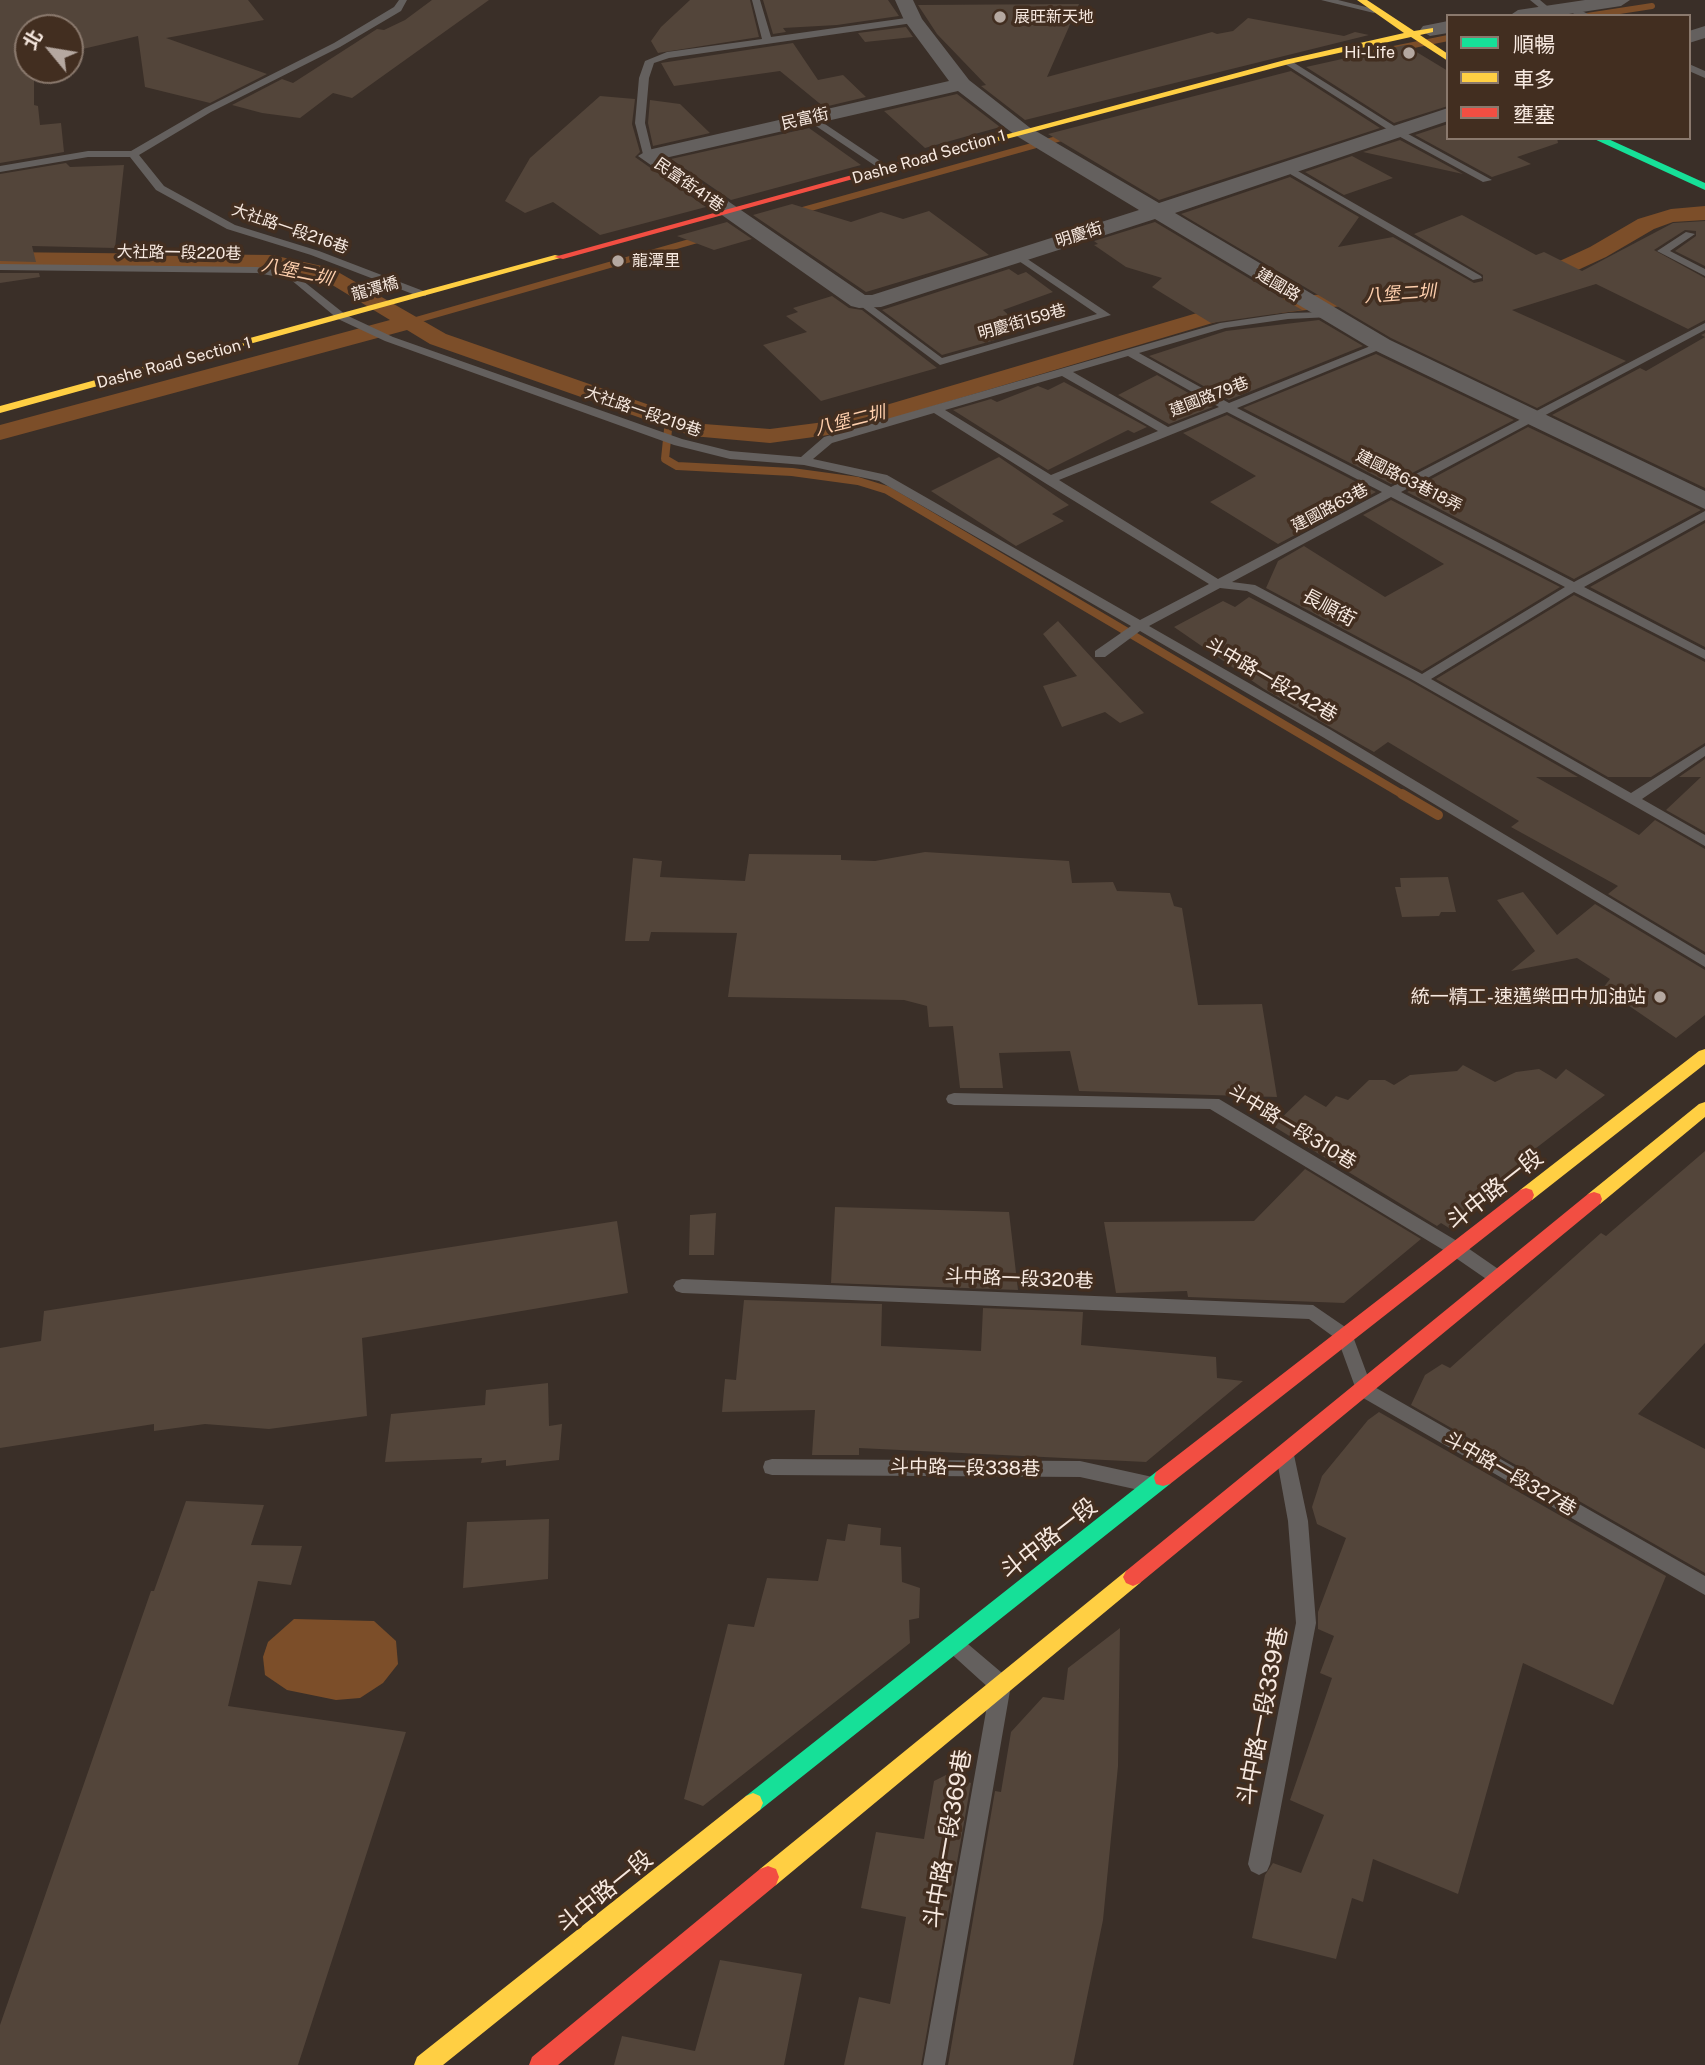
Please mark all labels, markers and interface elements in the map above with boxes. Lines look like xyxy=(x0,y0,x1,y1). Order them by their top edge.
place label: 展旺新天地 xyxy=(1014,7,1094,27)
marker: 展旺新天地 xyxy=(992,9,1008,25)
north arrow xyxy=(14,14,84,84)
legend xyxy=(1446,14,1691,140)
text: 北 xyxy=(18,26,47,53)
text: 順暢 xyxy=(1513,32,1555,57)
place label: Hi-Life xyxy=(1344,43,1395,63)
marker: Hi-Life xyxy=(1401,45,1417,61)
text: 車多 xyxy=(1513,67,1555,92)
text: 壅塞 xyxy=(1513,102,1555,127)
street label: 民富街 xyxy=(779,104,831,134)
street label: Dashe Road Section 1 xyxy=(850,126,1008,188)
street label: 民富街41巷 xyxy=(650,154,728,216)
street label: 大社路一段216巷 xyxy=(229,200,351,258)
street label: 明慶街 xyxy=(1053,218,1105,252)
street label: 大社路一段220巷 xyxy=(116,242,242,264)
place label: 龍潭里 xyxy=(632,251,680,271)
marker: 龍潭里 xyxy=(610,253,626,269)
water label: 八堡二圳 xyxy=(260,254,334,290)
street label: 建國路 xyxy=(1252,264,1304,306)
street label: 龍潭橋 xyxy=(349,273,401,305)
water label: 八堡二圳 xyxy=(1363,281,1437,307)
street label: 明慶街159巷 xyxy=(976,300,1068,344)
street label: Dashe Road Section 1 xyxy=(95,333,253,393)
street label: 建國路79巷 xyxy=(1167,373,1251,421)
street label: 大社路一段219巷 xyxy=(582,383,704,441)
water label: 八堡二圳 xyxy=(812,402,888,440)
street label: 建國路63巷18弄 xyxy=(1353,446,1465,516)
street label: 建國路63巷 xyxy=(1288,480,1372,536)
street label: 長順街 xyxy=(1298,585,1360,631)
street label: 斗中路一段242巷 xyxy=(1201,633,1341,727)
place label: 統一精工-速邁樂田中加油站 xyxy=(1411,986,1646,1008)
marker: 統一精工-速邁樂田中加油站 xyxy=(1652,989,1668,1005)
street label: 斗中路一段310巷 xyxy=(1224,1080,1360,1174)
street label: 斗中路一段 xyxy=(1441,1144,1549,1236)
street label: 斗中路一段320巷 xyxy=(944,1265,1094,1293)
street label: 斗中路一段327巷 xyxy=(1440,1427,1580,1521)
street label: 斗中路一段338巷 xyxy=(890,1455,1040,1481)
street label: 斗中路一段 xyxy=(995,1493,1103,1585)
street label: 斗中路一段339巷 xyxy=(1232,1625,1294,1807)
street label: 斗中路一段369巷 xyxy=(919,1748,977,1930)
street label: 斗中路一段 xyxy=(552,1845,658,1939)

